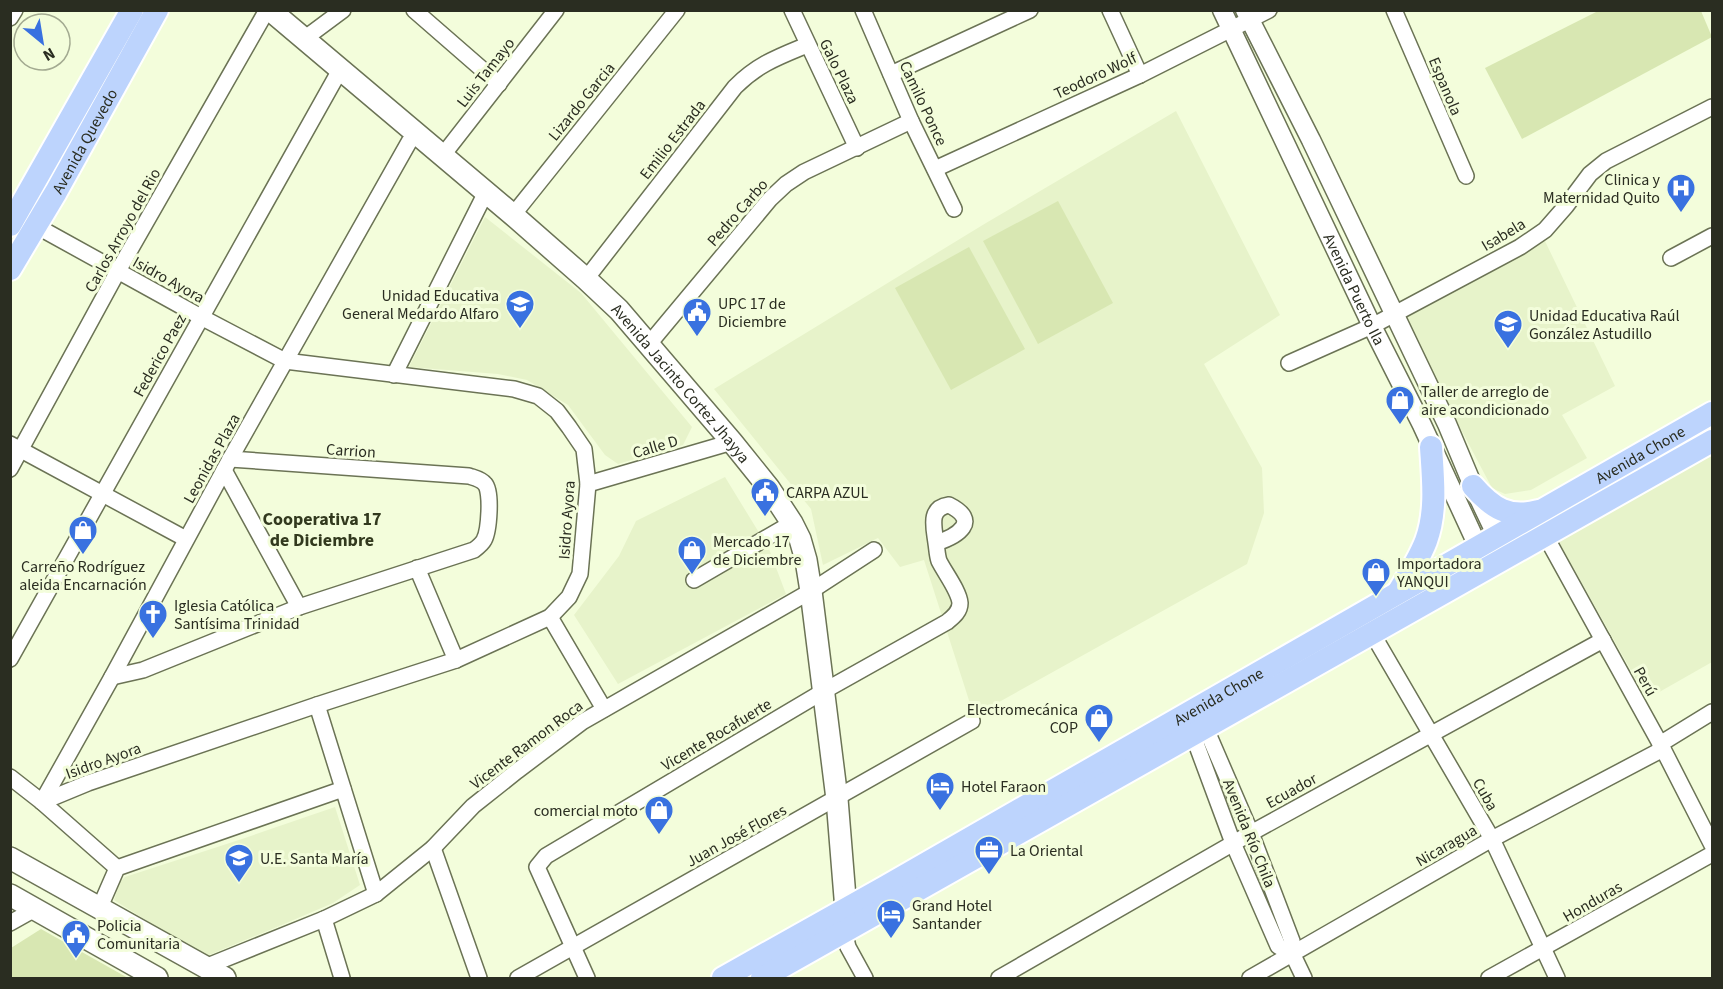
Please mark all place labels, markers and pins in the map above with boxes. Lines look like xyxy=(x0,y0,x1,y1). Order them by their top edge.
place label: Clinica y Maternidad Quito xyxy=(1543,169,1661,209)
hospital icon: Clinica y Maternidad Quito xyxy=(1665,172,1697,214)
place label: Unidad Educativa General Medardo Alfaro xyxy=(342,285,499,325)
school or university icon: Unidad Educativa General Medardo Alfaro xyxy=(504,288,536,330)
place label: UPC 17 de Diciembre xyxy=(718,293,786,333)
public building icon: UPC 17 de Diciembre xyxy=(681,296,713,338)
place label: Unidad Educativa Raúl González Astudillo xyxy=(1529,305,1680,345)
school or university icon: Unidad Educativa Raúl González Astudillo xyxy=(1492,308,1524,350)
place label: Taller de arreglo de aire acondicionado xyxy=(1421,381,1549,421)
shop icon: Taller de arreglo de aire acondicionado xyxy=(1384,384,1416,426)
public building icon: CARPA AZUL xyxy=(749,476,781,518)
place label: CARPA AZUL xyxy=(786,482,868,504)
shop icon: Carreño Rodríguez aleida Encarnación xyxy=(67,514,99,556)
place label: Mercado 17 de Diciembre xyxy=(713,531,801,571)
shop icon: Mercado 17 de Diciembre xyxy=(676,534,708,576)
place label: Importadora YANQUI xyxy=(1396,553,1482,593)
place label: Carreño Rodríguez aleida Encarnación xyxy=(19,556,147,596)
shop icon: Importadora YANQUI xyxy=(1360,556,1392,598)
place label: Iglesia Católica Santísima Trinidad xyxy=(174,595,300,635)
church icon: Iglesia Católica Santísima Trinidad xyxy=(137,598,169,640)
place label: Electromecánica COP xyxy=(967,699,1078,739)
shop icon: Electromecánica COP xyxy=(1083,702,1115,744)
hotel icon: Hotel Faraon xyxy=(924,770,956,812)
place label: Hotel Faraon xyxy=(961,776,1046,798)
shop icon: comercial moto xyxy=(643,794,675,836)
place label: comercial moto xyxy=(534,800,638,822)
office icon: La Oriental xyxy=(973,834,1005,876)
place label: La Oriental xyxy=(1010,840,1083,862)
school or university icon: U.E. Santa María xyxy=(223,842,255,884)
place label: U.E. Santa María xyxy=(260,848,369,870)
place label: Grand Hotel Santander xyxy=(912,895,992,935)
hotel icon: Grand Hotel Santander xyxy=(875,898,907,940)
place label: Policia Comunitaria xyxy=(97,915,180,955)
public building icon: Policia Comunitaria xyxy=(60,918,92,960)

